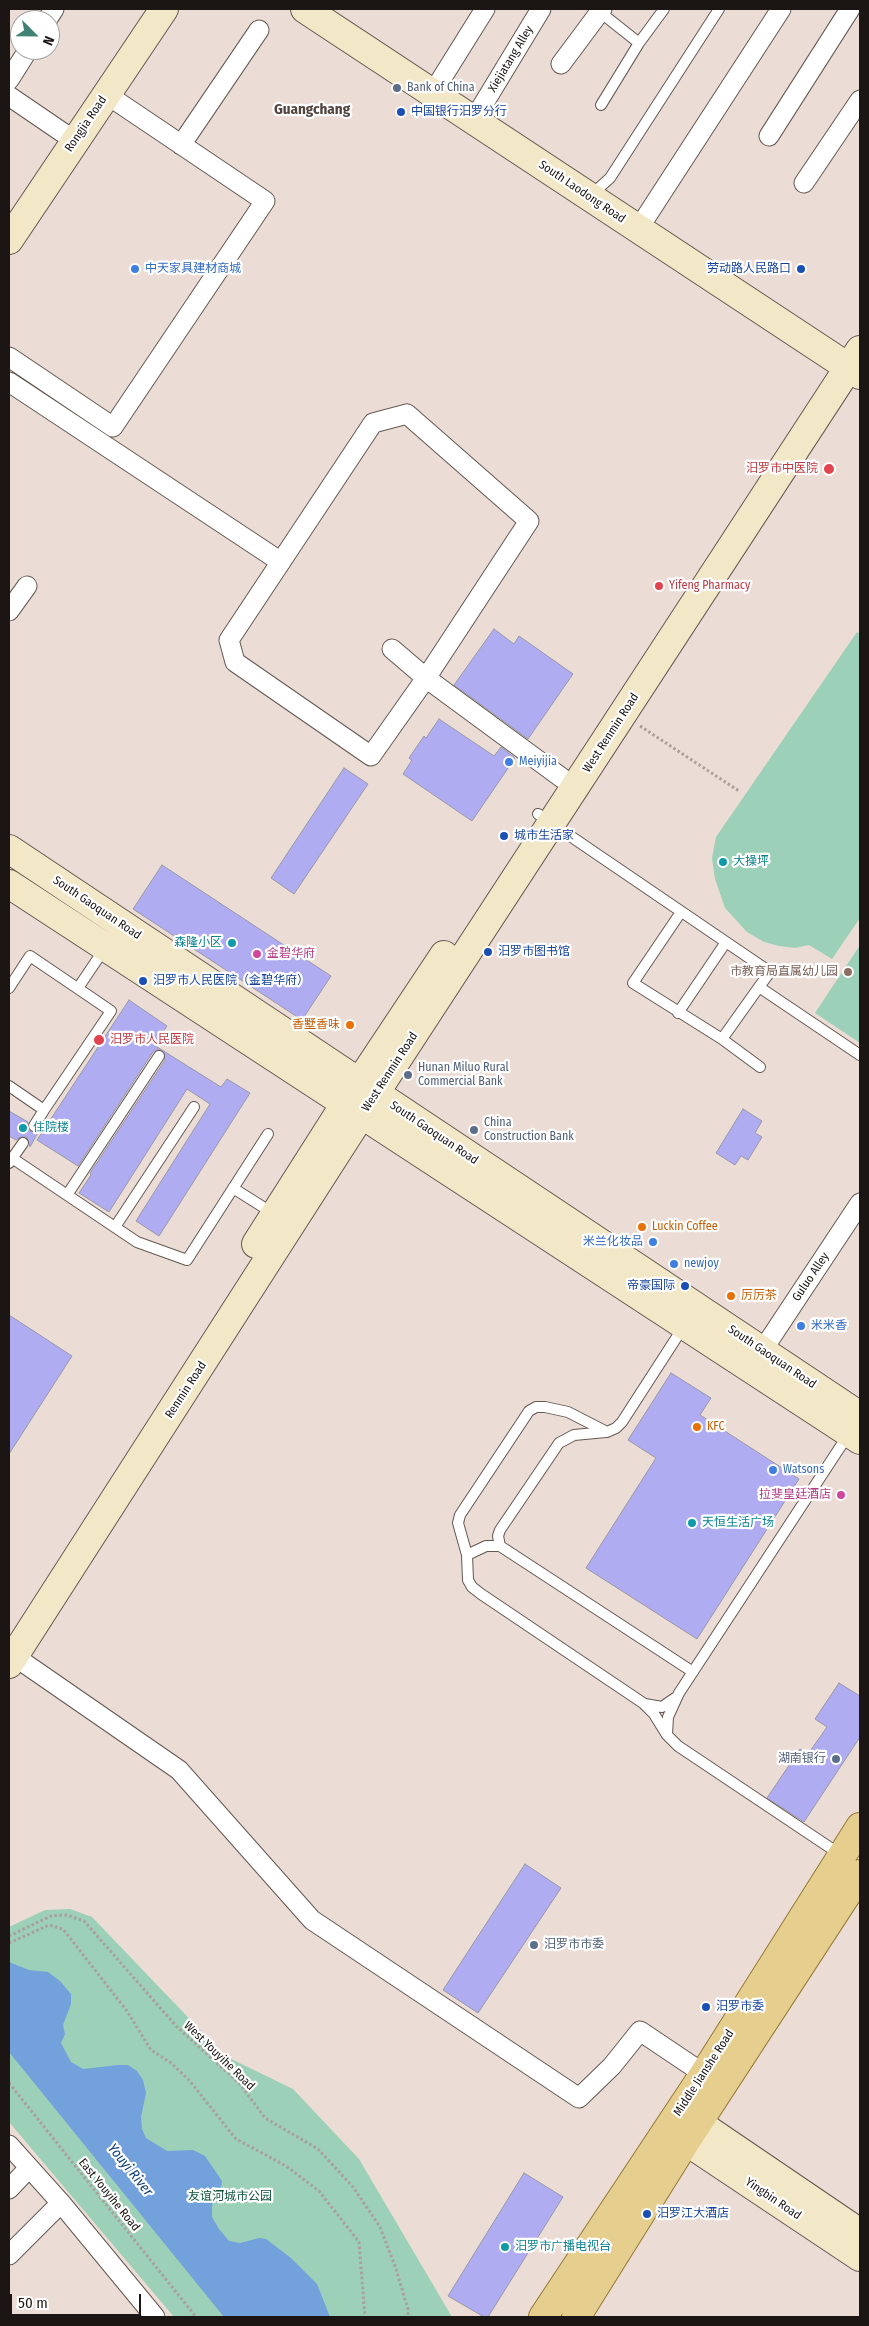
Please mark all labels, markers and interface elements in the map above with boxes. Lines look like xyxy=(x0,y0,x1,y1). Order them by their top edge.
north arrow xyxy=(10,10,60,60)
street label: Xiejiatang Alley xyxy=(485,23,537,95)
text: N xyxy=(39,33,58,48)
place label: Bank of China xyxy=(407,81,475,95)
marker: Bank of China xyxy=(391,82,403,94)
street label: Rongjia Road xyxy=(62,93,110,155)
district label: Guangchang xyxy=(274,101,350,119)
place label: 中国银行汨罗分行 xyxy=(411,105,507,119)
marker: 中国银行汨罗分行 xyxy=(395,106,407,118)
street label: South Laodong Road xyxy=(536,158,628,226)
place label: 中天家具建材商城 xyxy=(145,262,241,276)
place label: 劳动路人民路口 xyxy=(707,262,791,276)
marker: 中天家具建材商城 xyxy=(129,263,141,275)
marker: 劳动路人民路口 xyxy=(795,263,807,275)
place label: 汨罗市中医院 xyxy=(746,462,818,476)
marker: 汨罗市中医院 xyxy=(822,462,836,476)
place label: Yifeng Pharmacy xyxy=(669,579,750,593)
marker: Yifeng Pharmacy xyxy=(653,580,665,592)
street label: West Renmin Road xyxy=(580,691,642,775)
place label: Meiyijia xyxy=(519,755,557,769)
marker: Meiyijia xyxy=(503,756,515,768)
place label: 城市生活家 xyxy=(514,829,574,843)
marker: 城市生活家 xyxy=(498,830,510,842)
place label: 大操坪 xyxy=(733,855,769,869)
marker: 大操坪 xyxy=(717,856,729,868)
street label: South Gaoquan Road xyxy=(50,873,144,943)
place label: 森隆小区 xyxy=(174,936,222,950)
marker: 森隆小区 xyxy=(226,937,238,949)
place label: 汨罗市图书馆 xyxy=(498,945,570,959)
marker: 汨罗市图书馆 xyxy=(482,946,494,958)
place label: 金碧华府 xyxy=(267,947,315,961)
marker: 金碧华府 xyxy=(251,948,263,960)
place label: 市教育局直属幼儿园 xyxy=(730,965,838,979)
marker: 市教育局直属幼儿园 xyxy=(842,966,854,978)
place label: 汨罗市人民医院（金碧华府） xyxy=(153,974,309,988)
marker: 汨罗市人民医院（金碧华府） xyxy=(137,975,149,987)
place label: 香墅香味 xyxy=(292,1018,340,1032)
marker: 香墅香味 xyxy=(344,1019,356,1031)
street label: West Renmin Road xyxy=(359,1030,421,1114)
marker: 汨罗市人民医院 xyxy=(92,1033,106,1047)
place label: 汨罗市人民医院 xyxy=(110,1033,194,1047)
place label: Hunan Miluo Rural Commercial Bank xyxy=(418,1061,509,1089)
marker: Hunan Miluo Rural Commercial Bank xyxy=(402,1069,414,1081)
street label: South Gaoquan Road xyxy=(387,1098,481,1168)
place label: China Construction Bank xyxy=(484,1116,574,1144)
place label: 住院楼 xyxy=(33,1121,69,1135)
marker: 住院楼 xyxy=(17,1122,29,1134)
marker: China Construction Bank xyxy=(468,1124,480,1136)
place label: Luckin Coffee xyxy=(652,1220,718,1234)
marker: Luckin Coffee xyxy=(636,1221,648,1233)
place label: 米兰化妆品 xyxy=(583,1235,643,1249)
marker: 米兰化妆品 xyxy=(647,1236,659,1248)
street label: Guluo Alley xyxy=(789,1250,833,1304)
place label: newjoy xyxy=(684,1257,719,1271)
marker: newjoy xyxy=(668,1258,680,1270)
place label: 帝豪国际 xyxy=(627,1279,675,1293)
marker: 帝豪国际 xyxy=(679,1280,691,1292)
place label: 厉厉茶 xyxy=(741,1289,777,1303)
marker: 厉厉茶 xyxy=(725,1290,737,1302)
place label: 米米香 xyxy=(811,1319,847,1333)
marker: 米米香 xyxy=(795,1320,807,1332)
street label: South Gaoquan Road xyxy=(725,1322,819,1392)
street label: Renmin Road xyxy=(162,1359,210,1421)
place label: KFC xyxy=(707,1420,724,1434)
marker: KFC xyxy=(691,1421,703,1433)
place label: Watsons xyxy=(783,1463,824,1477)
marker: Watsons xyxy=(767,1464,779,1476)
place label: 拉斐皇廷酒店 xyxy=(759,1488,831,1502)
marker: 拉斐皇廷酒店 xyxy=(835,1489,847,1501)
place label: 天恒生活广场 xyxy=(702,1516,774,1530)
marker: 天恒生活广场 xyxy=(686,1517,698,1529)
place label: 湖南银行 xyxy=(778,1752,826,1766)
marker: 湖南银行 xyxy=(830,1753,842,1765)
place label: 汨罗市市委 xyxy=(544,1938,604,1952)
marker: 汨罗市市委 xyxy=(528,1939,540,1951)
place label: 汨罗市委 xyxy=(716,2000,764,2014)
marker: 汨罗市委 xyxy=(700,2001,712,2013)
street label: West Youyihe Road xyxy=(181,2019,257,2093)
street label: Middle Jianshe Road xyxy=(671,2027,737,2119)
water label: Youyi River xyxy=(104,2140,156,2200)
street label: East Youyihe Road xyxy=(75,2156,143,2234)
street label: Yingbin Road xyxy=(742,2175,804,2223)
park label: 友谊河城市公园 xyxy=(188,2190,272,2204)
place label: 汨罗江大酒店 xyxy=(657,2207,729,2221)
marker: 汨罗江大酒店 xyxy=(641,2208,653,2220)
place label: 汨罗市广播电视台 xyxy=(515,2240,611,2254)
marker: 汨罗市广播电视台 xyxy=(499,2241,511,2253)
scale bar xyxy=(12,2284,144,2316)
text: 50 m xyxy=(18,2294,48,2312)

